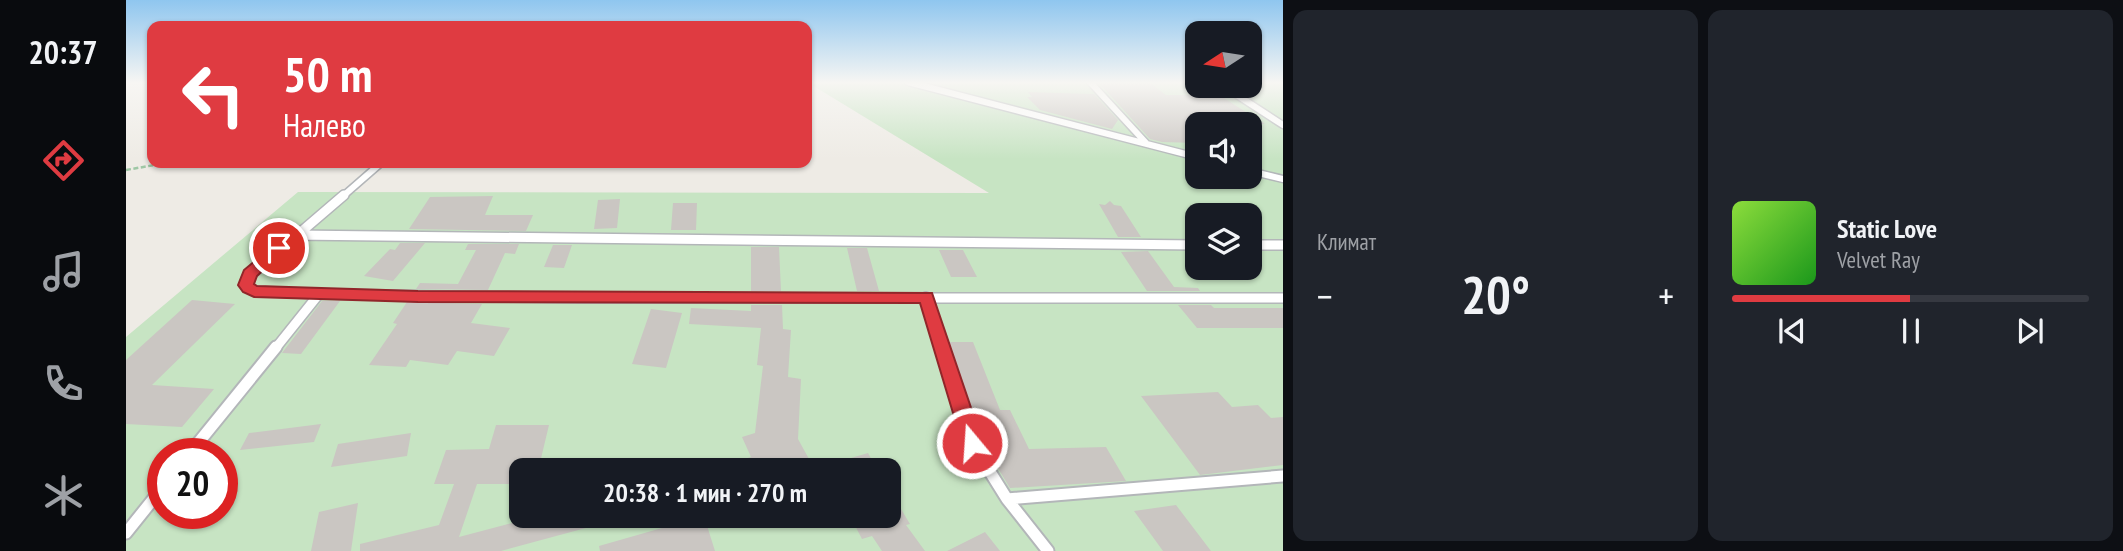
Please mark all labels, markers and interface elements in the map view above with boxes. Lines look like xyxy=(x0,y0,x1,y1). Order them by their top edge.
north arrow xyxy=(1185,21,1262,98)
map controls xyxy=(1185,21,1262,280)
text: 20:37 xyxy=(28,31,98,73)
text: 50 m xyxy=(283,42,372,106)
icon: left xyxy=(168,49,259,140)
text: Налево xyxy=(283,104,366,146)
button: sound xyxy=(1185,112,1262,189)
icon: directions xyxy=(39,136,88,185)
button: layers xyxy=(1185,203,1262,280)
text: Static Love xyxy=(1837,212,1937,245)
pin xyxy=(249,218,309,278)
text: Климат xyxy=(1317,227,1376,256)
icon: arrive xyxy=(260,229,298,267)
text: Velvet Ray xyxy=(1837,245,1920,274)
icon: music xyxy=(39,247,88,296)
text: 20° xyxy=(1461,261,1530,328)
text: − xyxy=(1317,271,1333,320)
text: + xyxy=(1658,271,1674,320)
icon: previous xyxy=(1773,312,1811,350)
icon: pause xyxy=(1892,312,1930,350)
icon: next xyxy=(2011,312,2049,350)
icon: phone xyxy=(39,359,88,408)
position arrow xyxy=(935,406,1009,480)
speed limit sign: 20 xyxy=(147,438,238,529)
icon: climate xyxy=(39,471,88,520)
text: 20:38 · 1 мин · 270 m xyxy=(603,476,807,509)

